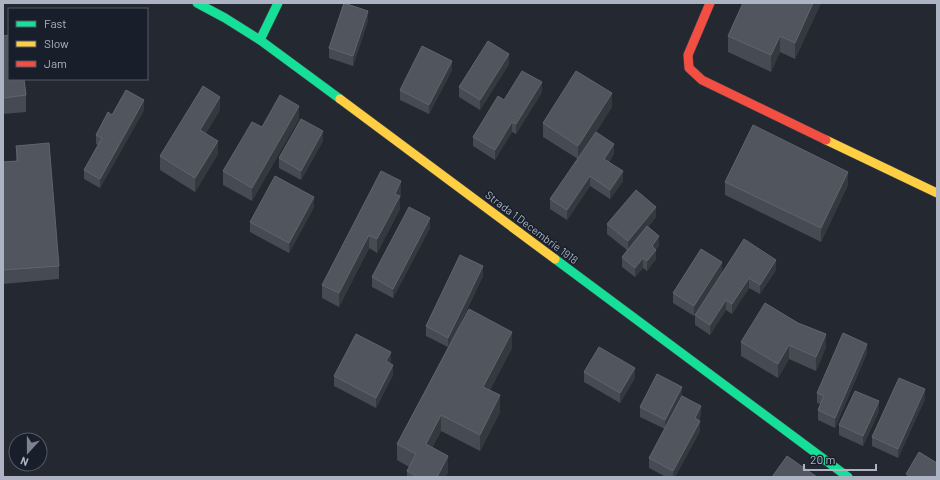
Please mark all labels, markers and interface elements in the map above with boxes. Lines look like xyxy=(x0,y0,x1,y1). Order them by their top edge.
legend xyxy=(8,8,148,80)
text: Fast xyxy=(44,16,67,30)
text: Slow xyxy=(44,36,69,50)
text: Jam xyxy=(44,56,67,70)
street label: Strada 1 Decembrie 1918 xyxy=(483,188,581,266)
north arrow xyxy=(8,432,48,472)
scale bar xyxy=(804,446,876,472)
text: 20 m xyxy=(810,452,836,466)
text: N xyxy=(18,454,30,469)

